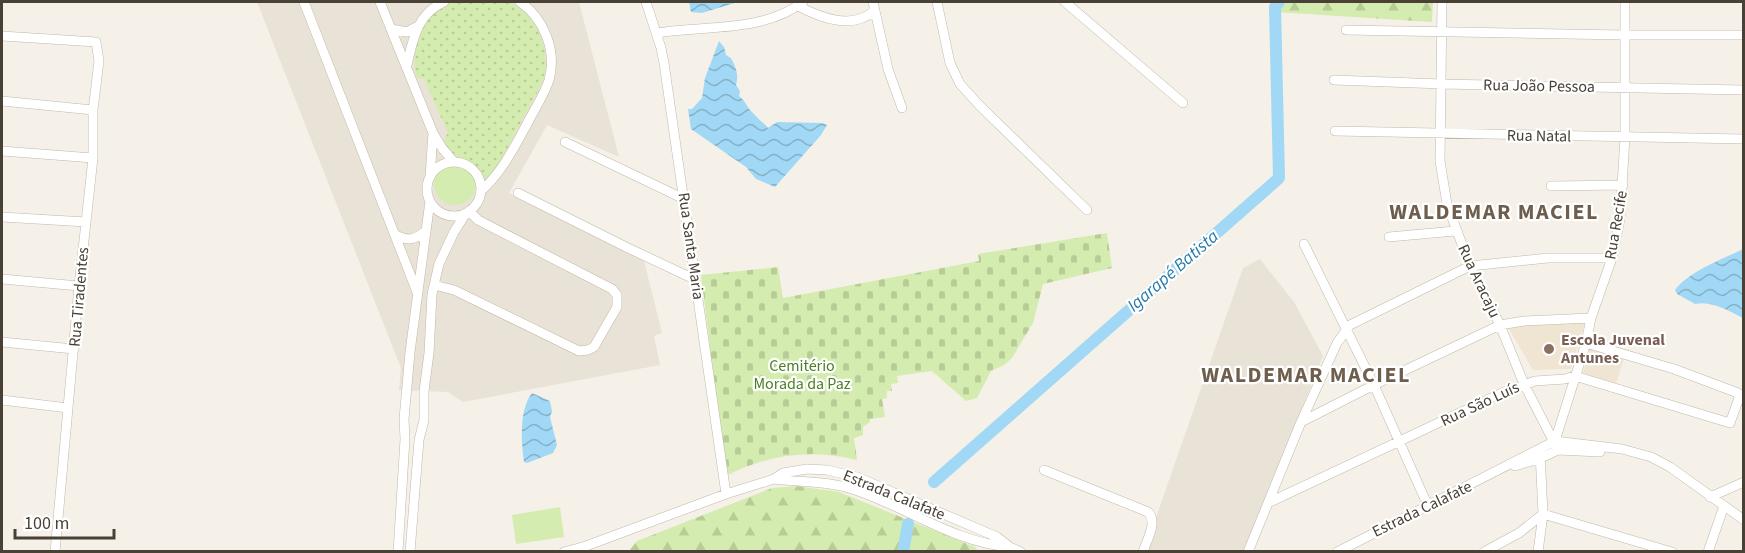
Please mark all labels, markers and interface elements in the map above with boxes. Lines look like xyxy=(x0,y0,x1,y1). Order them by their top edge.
street label: Rua João Pessoa xyxy=(1483,74,1595,98)
street label: Rua Natal xyxy=(1507,124,1571,148)
street label: Rua Recife xyxy=(1599,189,1633,261)
street label: Rua Santa Maria xyxy=(673,191,709,301)
district label: WALDEMAR MACIEL xyxy=(1389,196,1599,228)
water label: Igarapé Batista xyxy=(1122,224,1224,318)
street label: Rua Aracaju xyxy=(1452,241,1506,321)
street label: Rua Tiradentes xyxy=(64,246,94,348)
place label: Escola Juvenal Antunes xyxy=(1560,329,1665,369)
marker: Escola Juvenal Antunes xyxy=(1542,342,1556,356)
park label: Cemitério Morada da Paz xyxy=(753,355,851,395)
district label: WALDEMAR MACIEL xyxy=(1201,359,1411,391)
street label: Rua São Luís xyxy=(1437,376,1523,432)
street label: Estrada Calafate xyxy=(840,465,948,526)
street label: Estrada Calafate xyxy=(1369,475,1476,543)
scale bar xyxy=(15,502,114,540)
text: 100 m xyxy=(24,511,69,536)

